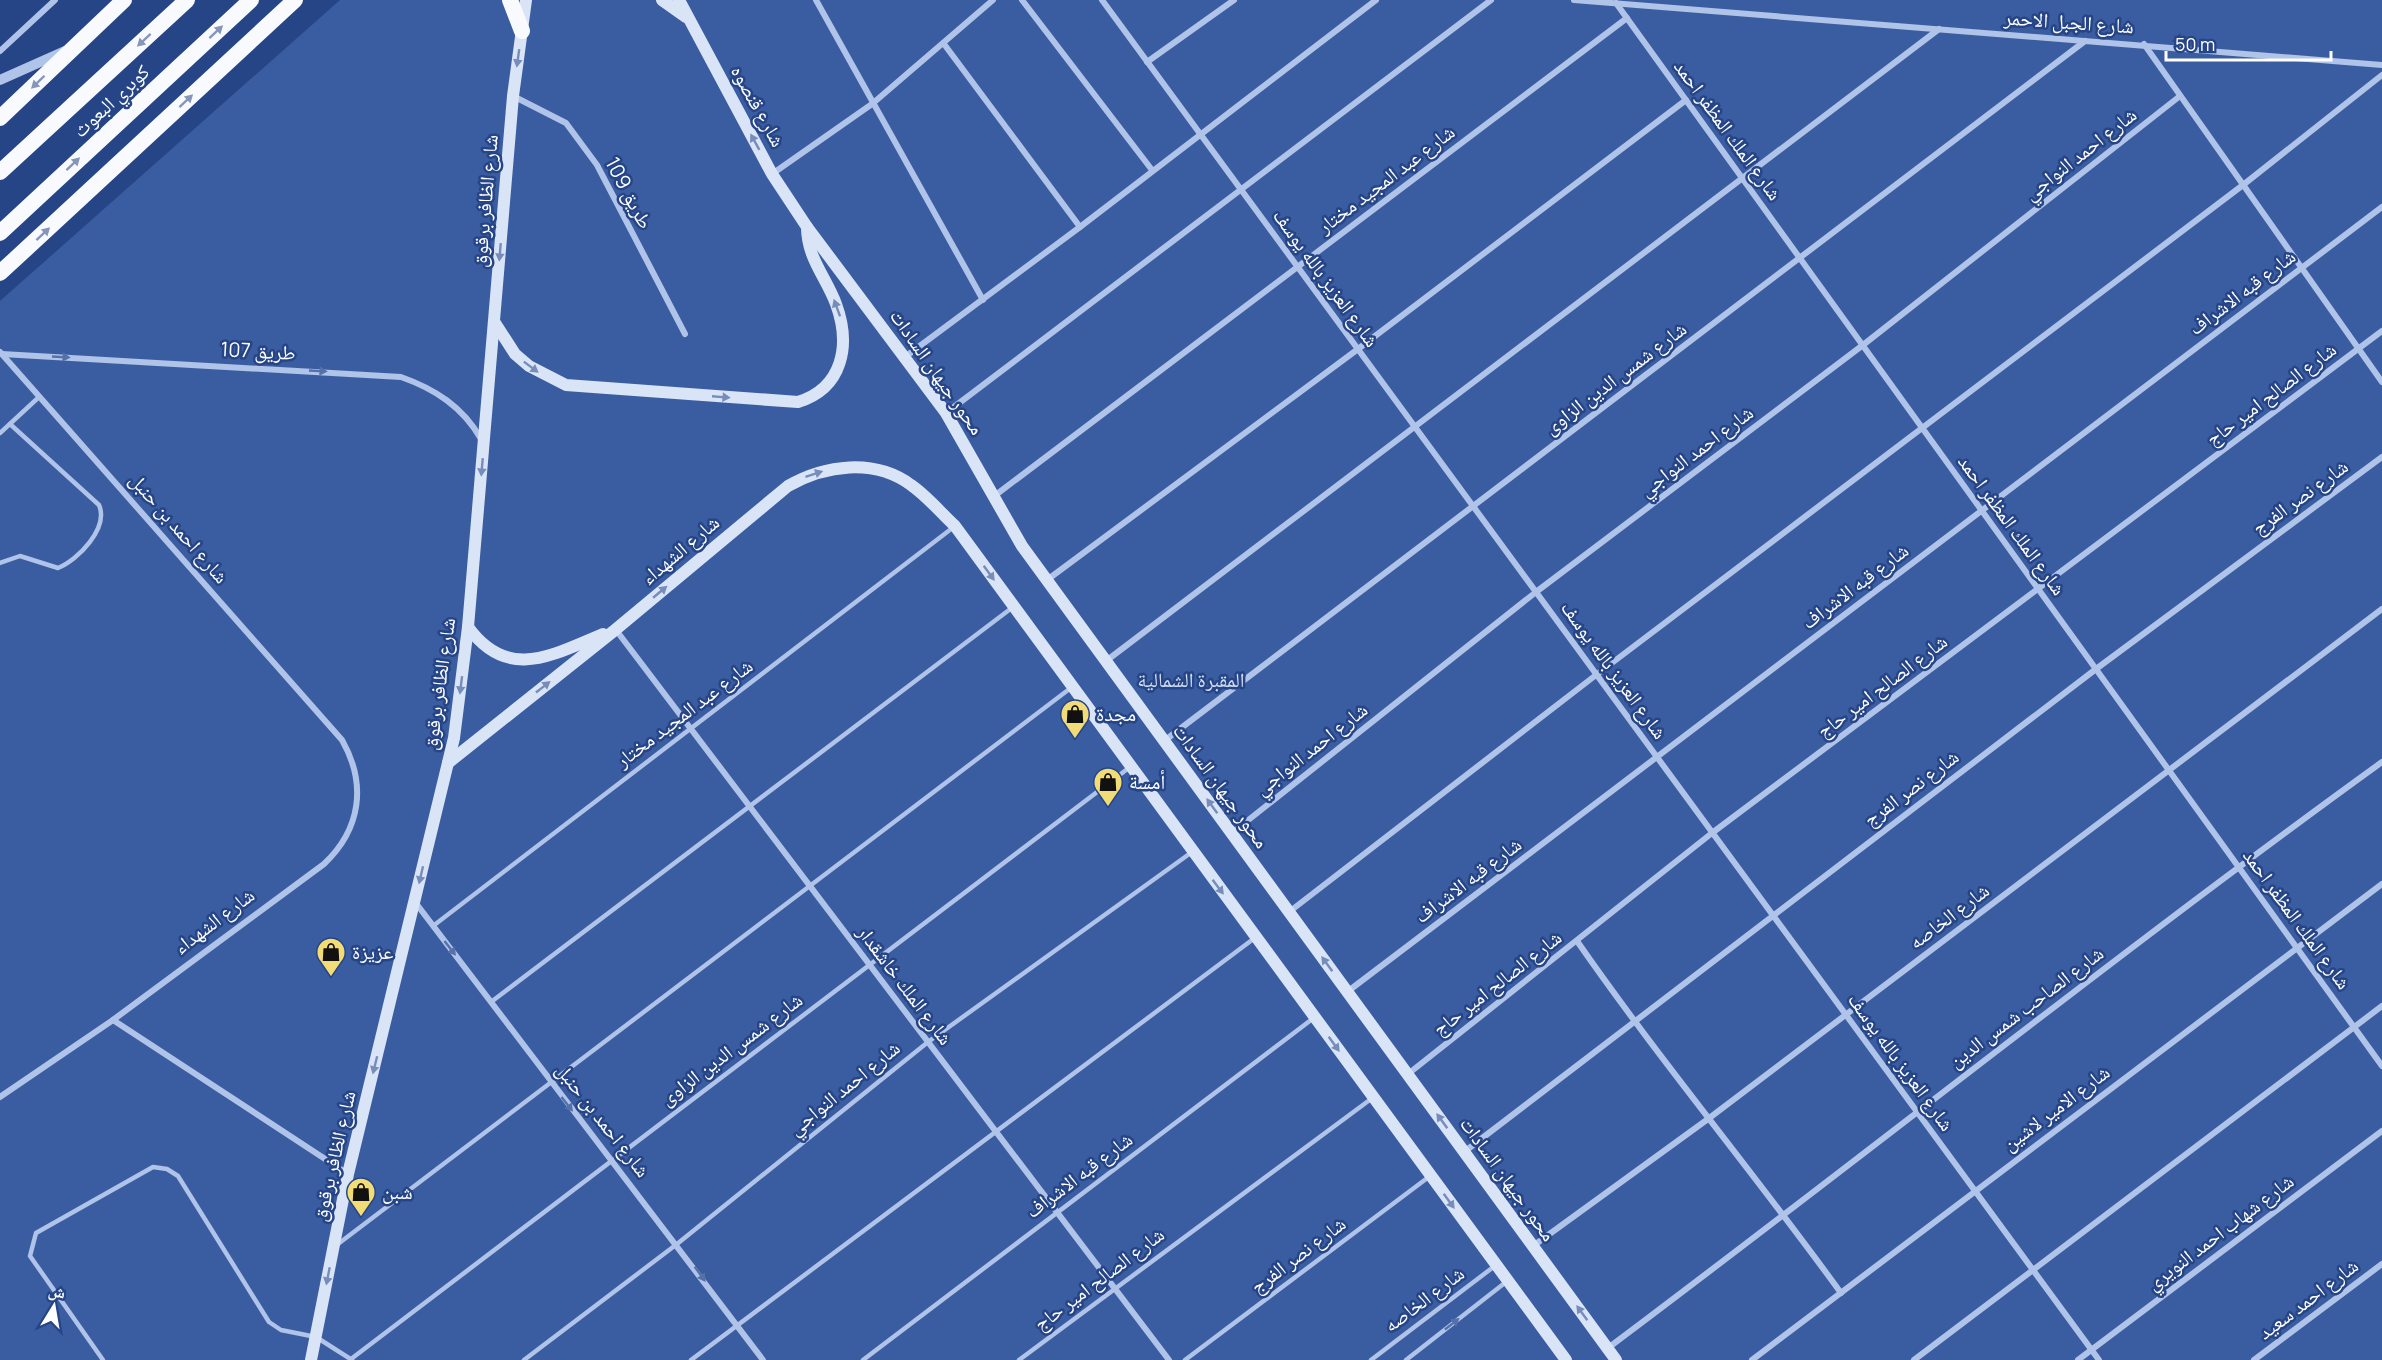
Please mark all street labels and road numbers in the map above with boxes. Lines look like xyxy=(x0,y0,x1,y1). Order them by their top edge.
street label: شارع الجبل الاحمر xyxy=(2002,3,2135,40)
street label: شارع الملك المظفر احمد xyxy=(1668,54,1789,206)
street label: كوبري البعوث xyxy=(67,58,157,145)
street label: شارع قنصوه xyxy=(725,60,792,151)
street label: شارع احمد النواجي xyxy=(2018,101,2144,209)
street label: شارع عبد المجيد مختار xyxy=(1311,118,1460,240)
street label: شارع الظافر برقوق xyxy=(465,133,504,269)
street label: طريق 109 xyxy=(599,152,660,233)
street label: شارع العزيز بالله يوسف xyxy=(1267,203,1386,352)
street label: شارع قبه الاشراف xyxy=(2183,242,2301,341)
street label: محور جيهان السادات xyxy=(884,303,991,440)
street label: شارع شمس الدين الزاوى xyxy=(1538,315,1692,440)
street label: طريق 107 xyxy=(220,335,296,366)
street label: شارع الصالح امير حاج xyxy=(2200,336,2341,452)
street label: شارع احمد النواجي xyxy=(1633,399,1760,505)
street label: شارع الملك المظفر احمد xyxy=(1952,449,2073,601)
street label: شارع نصر الفرج xyxy=(2246,453,2353,541)
street label: شارع احمد بن حنبل xyxy=(124,466,235,589)
street label: شارع الشهداء xyxy=(635,509,725,590)
street label: شارع قبه الاشراف xyxy=(1796,536,1914,635)
street label: شارع العزيز بالله يوسف xyxy=(1555,595,1674,744)
street label: شارع الظافر برقوق xyxy=(416,616,461,752)
street label: شارع الصالح امير حاج xyxy=(1811,628,1952,744)
street label: شارع عبد المجيد مختار xyxy=(609,652,758,774)
street label: شارع احمد النواجي xyxy=(1249,696,1375,804)
street label: محور جيهان السادات xyxy=(1167,718,1276,853)
street label: شارع نصر الفرج xyxy=(1858,743,1964,832)
street label: شارع قبه الاشراف xyxy=(1409,830,1527,929)
street label: شارع الملك المظفر احمد xyxy=(2237,843,2358,995)
street label: شارع الخاصه xyxy=(1903,876,1994,955)
street label: شارع الشهداء xyxy=(168,881,260,960)
street label: شارع الملك خاشقدار xyxy=(851,918,959,1050)
street label: شارع الصالح امير حاج xyxy=(1427,924,1567,1042)
street label: شارع الصاحب شمس الدين xyxy=(1943,939,2109,1074)
street label: شارع شمس الدين الزاوى xyxy=(654,986,808,1111)
street label: شارع العزيز بالله يوسف xyxy=(1842,987,1961,1136)
street label: شارع احمد النواجي xyxy=(782,1034,907,1144)
street label: شارع احمد بن حنبل xyxy=(550,1057,657,1183)
street label: شارع الامير لاشين xyxy=(1996,1058,2115,1157)
street label: شارع الظافر برقوق xyxy=(305,1088,362,1224)
street label: محور جيهان السادات xyxy=(1454,1111,1563,1246)
street label: شارع قبه الاشراف xyxy=(1020,1125,1138,1224)
street label: شارع شهاب احمد النويري xyxy=(2140,1167,2301,1298)
street label: شارع نصر الفرج xyxy=(1245,1210,1351,1299)
street label: شارع الصالح امير حاج xyxy=(1028,1221,1169,1337)
street label: شارع احمد سعيد xyxy=(2252,1252,2363,1345)
street label: شارع الخاصه xyxy=(1378,1259,1469,1338)

